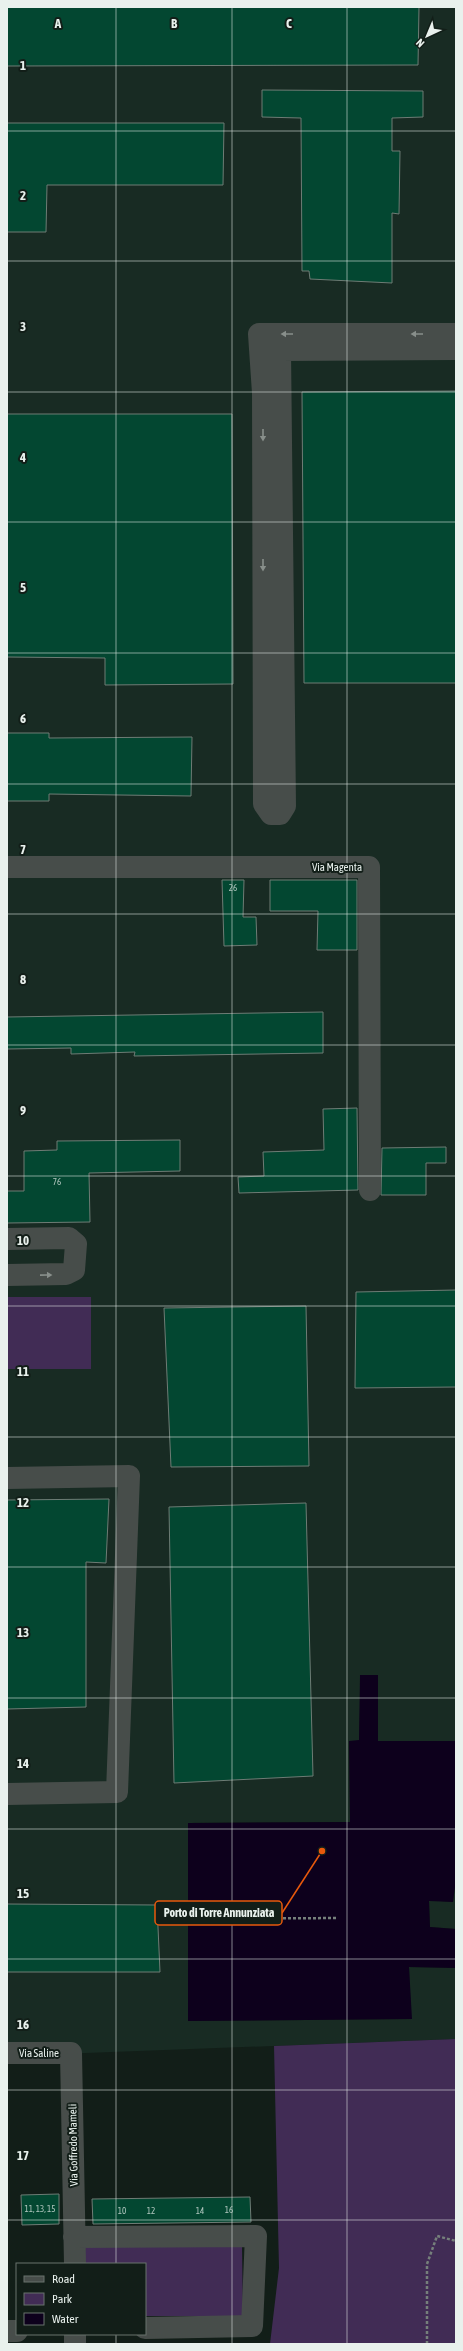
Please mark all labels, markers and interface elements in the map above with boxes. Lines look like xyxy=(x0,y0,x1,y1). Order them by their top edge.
text: A xyxy=(54,16,62,31)
text: B xyxy=(171,16,178,31)
text: C xyxy=(286,16,292,31)
north arrow xyxy=(407,16,447,56)
text: N xyxy=(414,37,427,50)
text: 1 xyxy=(20,58,26,73)
text: 2 xyxy=(20,188,26,203)
text: 3 xyxy=(20,319,26,334)
one-way arrow xyxy=(280,331,293,337)
one-way arrow xyxy=(410,331,423,337)
one-way arrow xyxy=(260,429,266,442)
text: 4 xyxy=(19,450,26,465)
one-way arrow xyxy=(260,559,266,572)
text: 5 xyxy=(20,580,26,595)
text: 6 xyxy=(20,711,26,726)
text: 7 xyxy=(20,842,26,857)
street label: Via Magenta xyxy=(312,861,362,873)
house number: 26 xyxy=(229,883,237,893)
text: 8 xyxy=(20,972,26,987)
text: 9 xyxy=(20,1103,26,1118)
house number: 76 xyxy=(53,1177,61,1187)
text: 10 xyxy=(17,1233,29,1248)
one-way arrow xyxy=(40,1272,53,1278)
text: 11 xyxy=(17,1364,29,1379)
text: 12 xyxy=(17,1495,29,1510)
text: 13 xyxy=(17,1625,29,1640)
text: 14 xyxy=(17,1756,29,1771)
text: 15 xyxy=(17,1886,29,1901)
callout: Porto di Torre Annunziata xyxy=(155,1901,282,1925)
text: Porto di Torre Annunziata xyxy=(164,1906,275,1920)
text: 16 xyxy=(17,2017,29,2032)
street label: Via Saline xyxy=(19,2047,59,2059)
street label: Via Goffredo Mameli xyxy=(66,2104,80,2186)
text: 17 xyxy=(17,2148,29,2163)
house number: 11, 13, 15 xyxy=(24,2204,56,2214)
house number: 16 xyxy=(225,2205,233,2215)
house number: 10 xyxy=(118,2206,126,2216)
house number: 12 xyxy=(147,2206,155,2216)
house number: 14 xyxy=(196,2206,204,2216)
legend xyxy=(16,2263,146,2335)
text: Road xyxy=(52,2272,75,2286)
text: Park xyxy=(52,2292,73,2306)
text: Water xyxy=(52,2312,79,2326)

